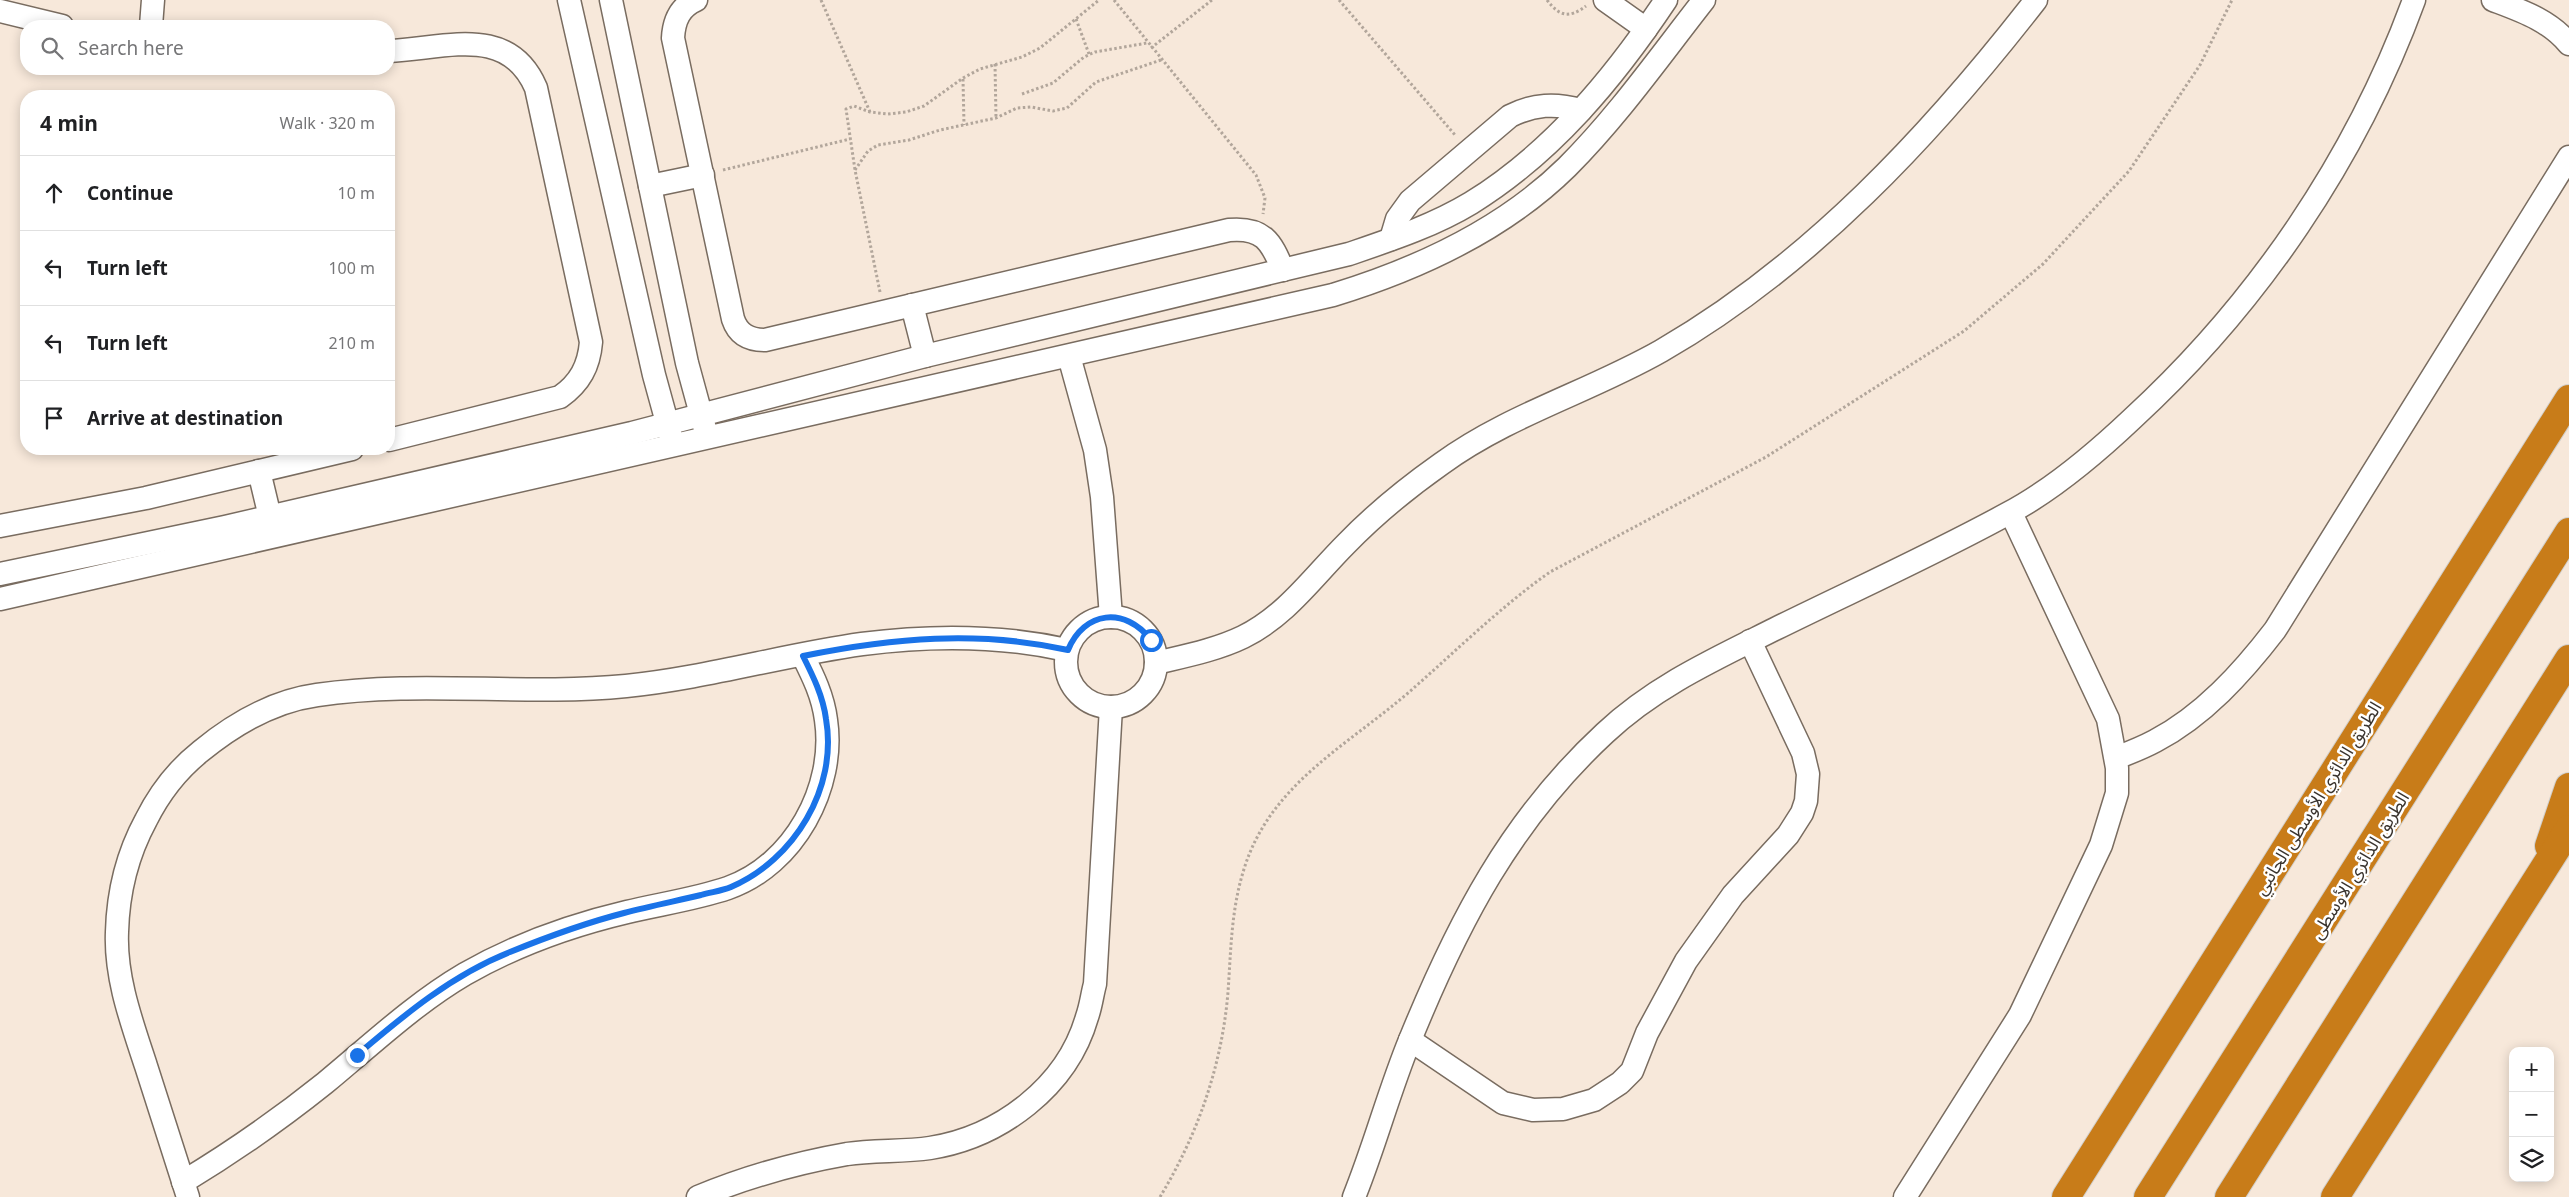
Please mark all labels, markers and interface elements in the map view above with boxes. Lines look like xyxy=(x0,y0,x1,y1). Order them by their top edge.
search box xyxy=(20,20,395,75)
icon: search xyxy=(38,34,66,62)
text: Search here xyxy=(78,35,184,61)
text: 4 min xyxy=(40,109,98,137)
text: Walk · 320 m xyxy=(280,112,375,134)
icon: ahead xyxy=(40,179,68,207)
text: Continue xyxy=(87,180,173,206)
text: 10 m xyxy=(338,182,375,204)
icon: left xyxy=(40,254,68,282)
text: Turn left xyxy=(87,255,168,281)
text: 100 m xyxy=(328,257,375,279)
icon: left xyxy=(40,329,68,357)
text: Turn left xyxy=(87,330,168,356)
text: 210 m xyxy=(328,332,375,354)
icon: arrive xyxy=(40,404,68,432)
text: Arrive at destination xyxy=(87,405,283,431)
route start xyxy=(1140,629,1163,652)
street label: الطريق الدائري الأوسطى الجانبي xyxy=(2249,697,2385,899)
street label: الطريق الدائري الأوسطى xyxy=(2305,788,2413,942)
route end xyxy=(346,1044,369,1067)
map controls xyxy=(2509,1047,2554,1182)
button: + xyxy=(2509,1047,2554,1092)
button: − xyxy=(2509,1092,2554,1137)
button: layers xyxy=(2509,1137,2554,1182)

